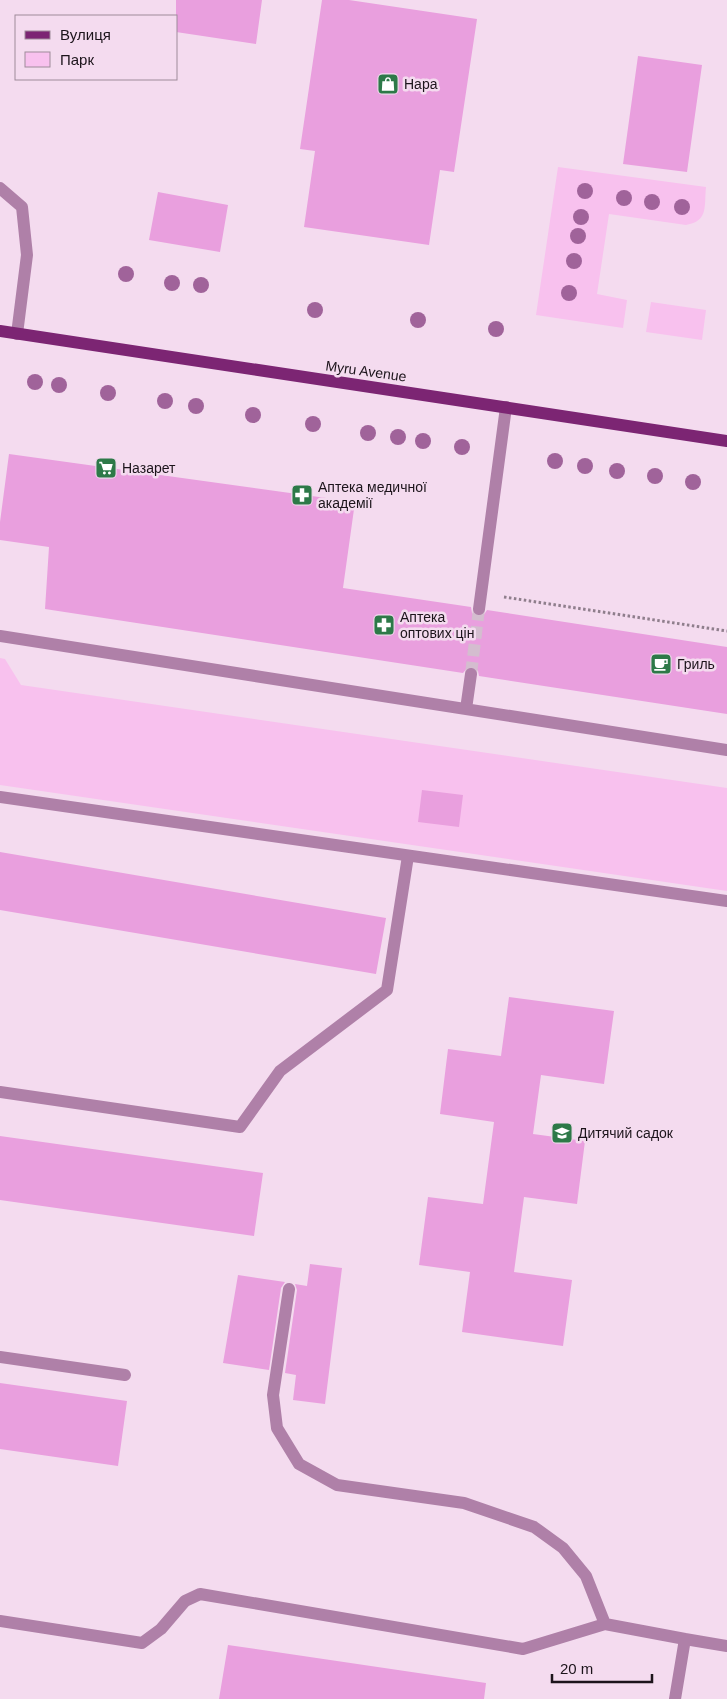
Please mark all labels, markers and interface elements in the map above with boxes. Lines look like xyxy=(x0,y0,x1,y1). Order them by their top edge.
legend xyxy=(15,15,178,80)
text: Вулиця xyxy=(60,26,111,43)
text: Парк xyxy=(60,51,94,68)
shop icon: Нара xyxy=(376,72,400,96)
place label: Нара xyxy=(404,76,438,92)
street label: Myru Avenue xyxy=(325,357,408,385)
supermarket icon: Назарет xyxy=(94,456,118,480)
place label: Назарет xyxy=(122,460,176,476)
place label: Аптека медичної академії xyxy=(318,479,427,511)
pharmacy icon: Аптека медичної академії xyxy=(290,483,314,507)
place label: Аптека оптових цін xyxy=(400,609,474,641)
pharmacy icon: Аптека оптових цін xyxy=(372,613,396,637)
cafe icon: Гриль xyxy=(649,652,673,676)
place label: Гриль xyxy=(677,656,715,672)
school or university icon: Дитячий садок xyxy=(550,1121,574,1145)
place label: Дитячий садок xyxy=(578,1125,674,1141)
scale bar xyxy=(552,1652,652,1684)
text: 20 m xyxy=(560,1660,593,1677)

